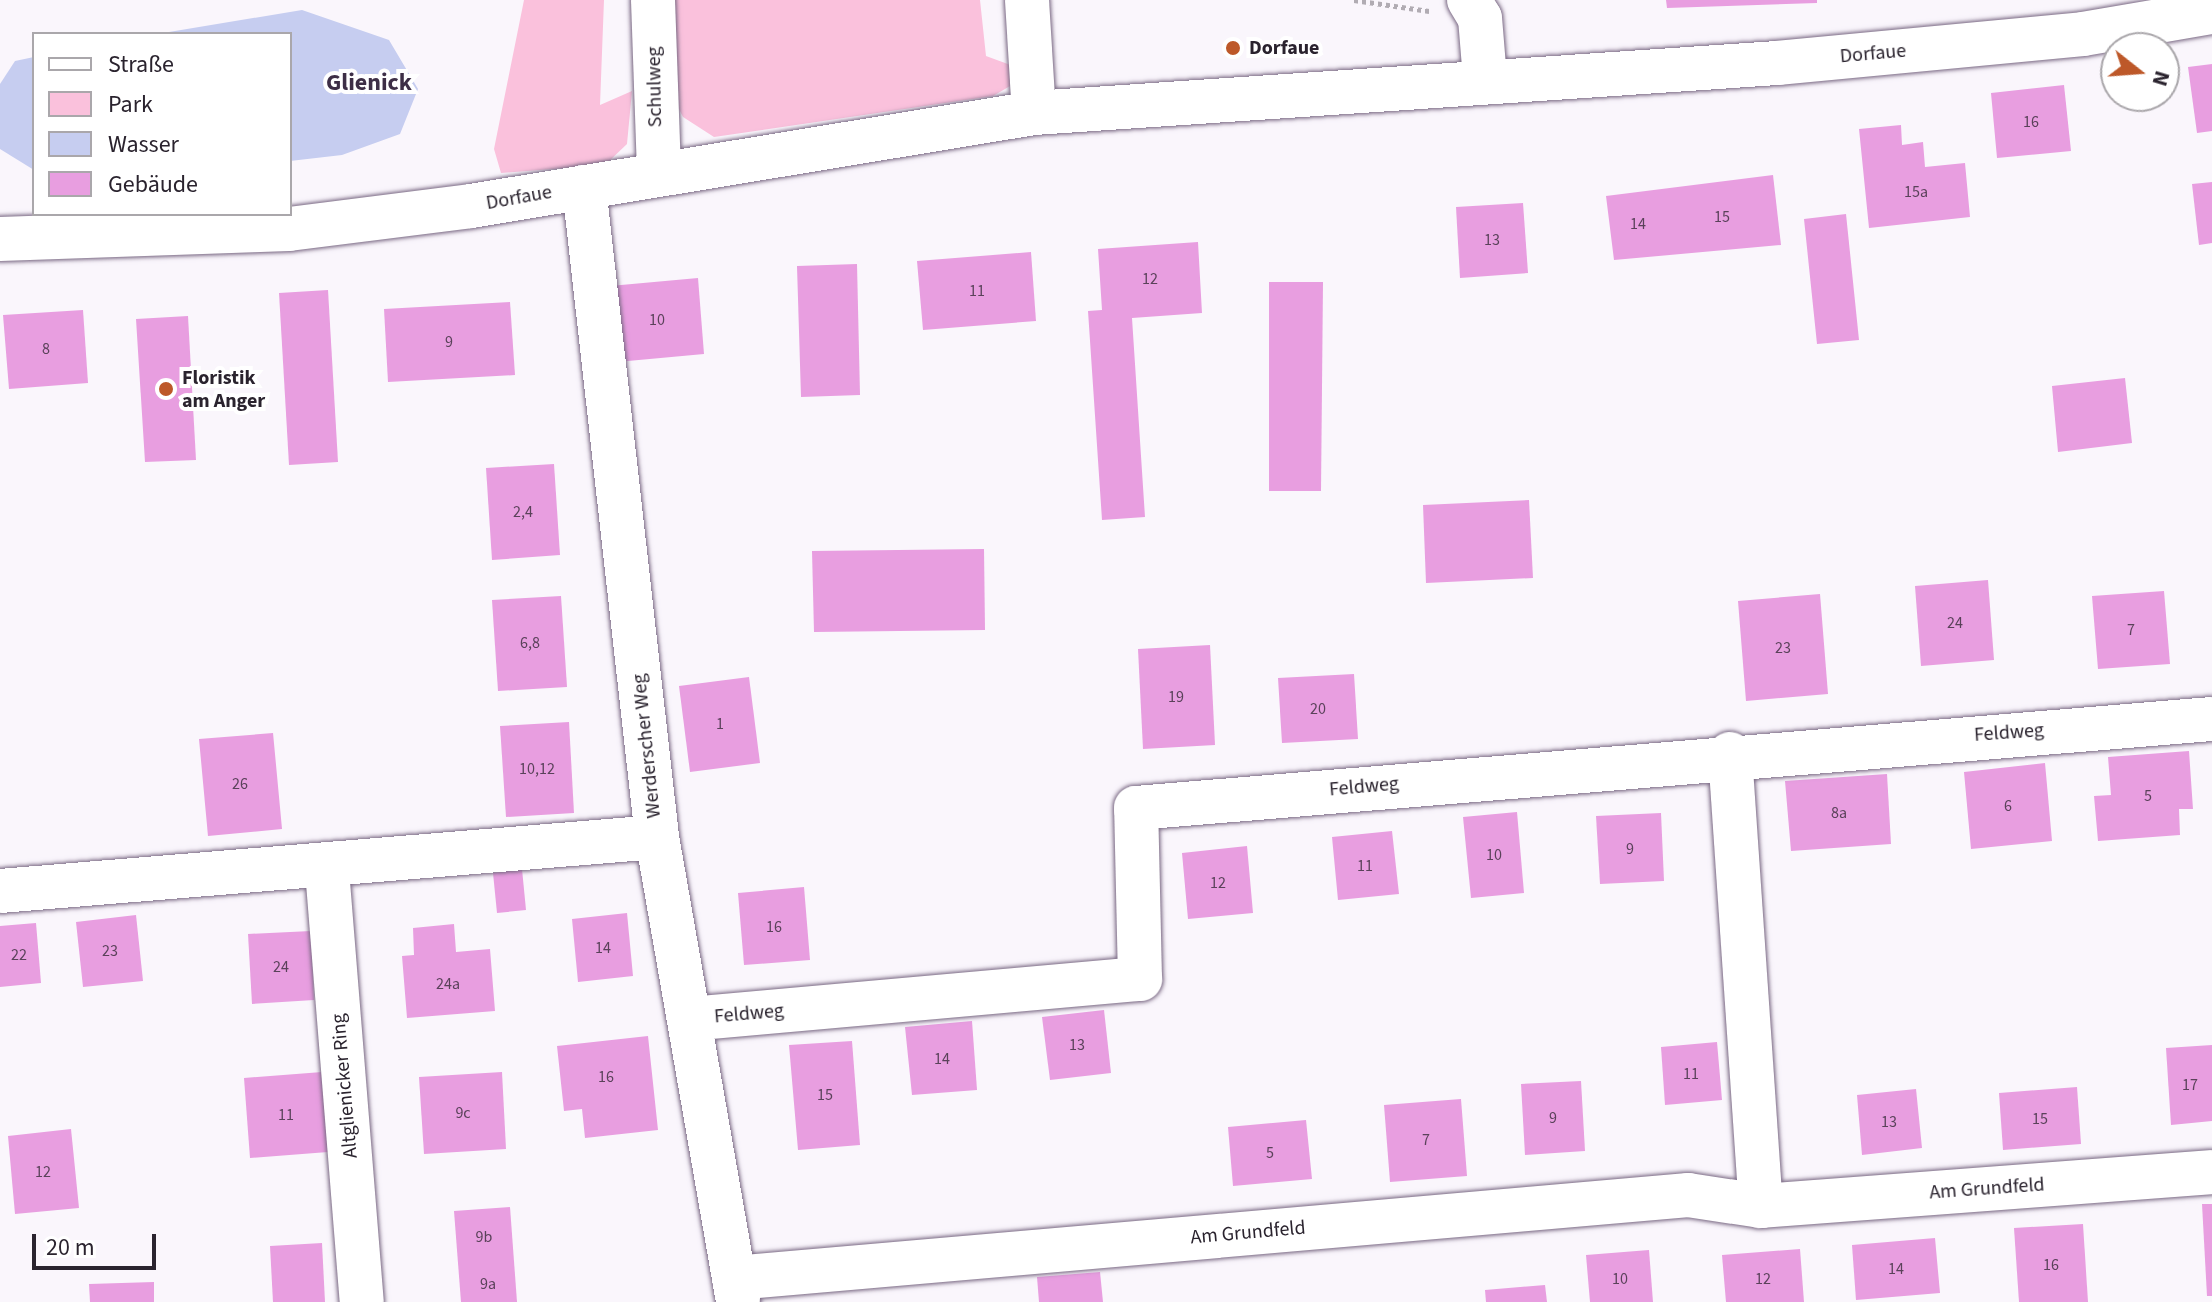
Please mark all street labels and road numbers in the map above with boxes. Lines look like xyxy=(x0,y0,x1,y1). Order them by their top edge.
street label: Dorfaue xyxy=(1839,39,1907,69)
street label: Schulweg xyxy=(642,46,668,128)
street label: Dorfaue xyxy=(484,180,554,216)
street label: Werderscher Weg xyxy=(627,673,667,819)
street label: Feldweg xyxy=(1973,719,2045,747)
street label: Feldweg xyxy=(1328,772,1400,802)
street label: Feldweg xyxy=(713,999,785,1029)
street label: Altglienicker Ring xyxy=(327,1013,363,1159)
street label: Am Grundfeld xyxy=(1929,1173,2045,1205)
street label: Am Grundfeld xyxy=(1189,1216,1307,1250)

